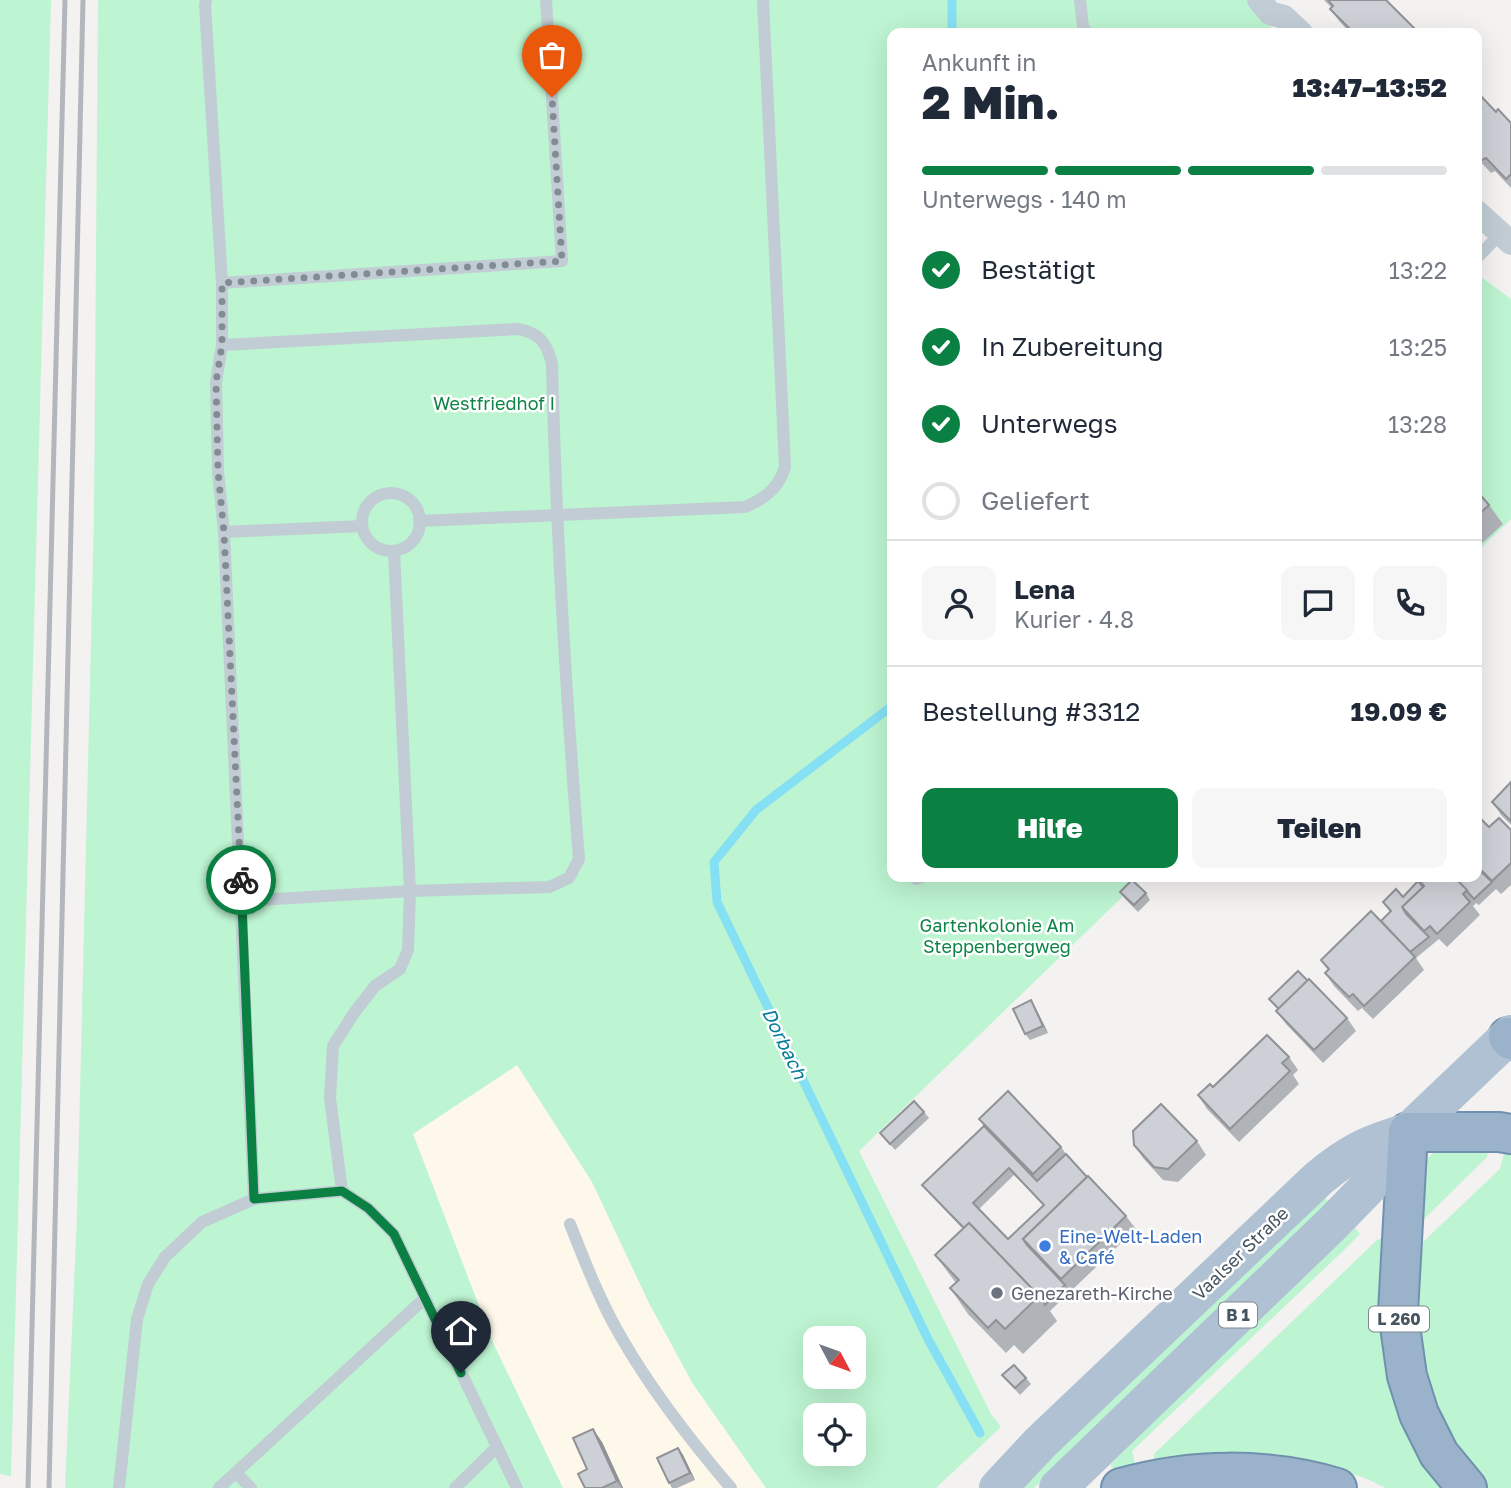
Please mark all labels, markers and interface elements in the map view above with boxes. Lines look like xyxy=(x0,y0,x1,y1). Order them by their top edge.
pin xyxy=(522,25,582,97)
icon: bag xyxy=(533,36,571,74)
text: Ankunft in xyxy=(922,48,1037,76)
text: 13:47–13:52 xyxy=(1292,72,1447,103)
text: 2 Min. xyxy=(922,74,1060,129)
text: Unterwegs · 140 m xyxy=(922,185,1127,213)
icon: check xyxy=(922,251,960,289)
text: Bestätigt xyxy=(981,254,1096,285)
text: 13:22 xyxy=(1389,256,1447,284)
icon: check xyxy=(922,328,960,366)
text: In Zubereitung xyxy=(981,331,1164,362)
text: 13:25 xyxy=(1389,333,1447,361)
park label: Westfriedhof I xyxy=(433,392,555,414)
icon: check xyxy=(922,405,960,443)
text: Unterwegs xyxy=(981,408,1118,439)
text: 13:28 xyxy=(1388,410,1447,438)
text: Geliefert xyxy=(981,485,1090,516)
button: person xyxy=(922,566,996,640)
button: chat xyxy=(1281,566,1355,640)
button: phone xyxy=(1373,566,1447,640)
text: Lena xyxy=(1014,574,1075,605)
text: Kurier · 4.8 xyxy=(1014,605,1134,633)
text: Bestellung #3312 xyxy=(922,696,1140,727)
text: 19.09 € xyxy=(1351,696,1447,727)
button: Hilfe xyxy=(922,788,1178,868)
button: Teilen xyxy=(1192,788,1447,868)
courier xyxy=(206,845,276,915)
icon: bike xyxy=(222,861,260,899)
park label: Gartenkolonie Am Steppenbergweg xyxy=(920,914,1074,957)
water label: Dorbach xyxy=(758,1004,813,1084)
street label: Vaalser Straße xyxy=(1187,1202,1293,1304)
place label: Eine-Welt-Laden & Café xyxy=(1059,1225,1202,1268)
marker: Eine-Welt-Laden & Café xyxy=(1037,1238,1053,1254)
place label: Genezareth-Kirche xyxy=(1011,1282,1173,1304)
marker: Genezareth-Kirche xyxy=(989,1285,1005,1301)
pin xyxy=(431,1301,491,1373)
road number: B 1 xyxy=(1219,1302,1257,1328)
road number: L 260 xyxy=(1369,1306,1429,1331)
icon: home xyxy=(442,1312,480,1350)
north arrow xyxy=(803,1326,866,1390)
map controls xyxy=(803,1326,866,1466)
button: locate xyxy=(803,1403,866,1466)

